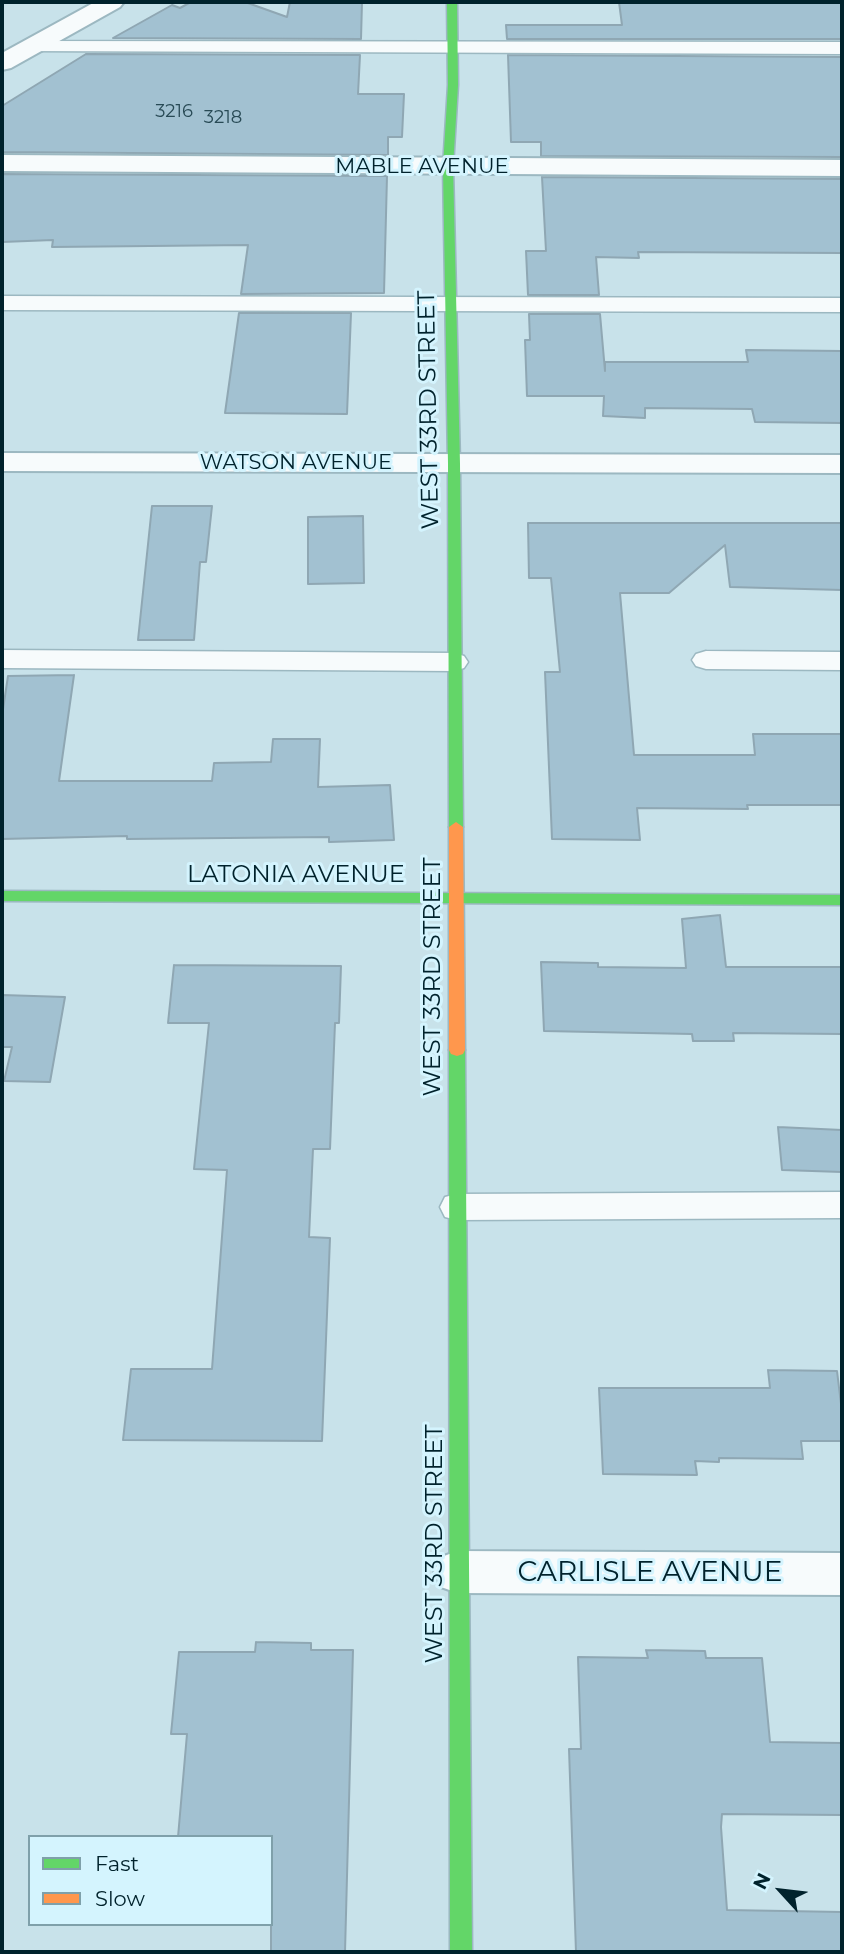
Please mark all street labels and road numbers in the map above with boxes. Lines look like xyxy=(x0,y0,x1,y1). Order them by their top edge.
street label: MABLE AVENUE xyxy=(335,154,509,180)
street label: WEST 33RD STREET xyxy=(413,290,445,530)
street label: WATSON AVENUE xyxy=(200,450,392,476)
street label: WEST 33RD STREET xyxy=(419,858,447,1096)
street label: LATONIA AVENUE xyxy=(187,861,405,889)
street label: WEST 33RD STREET xyxy=(421,1425,449,1663)
street label: CARLISLE AVENUE xyxy=(518,1556,782,1590)

